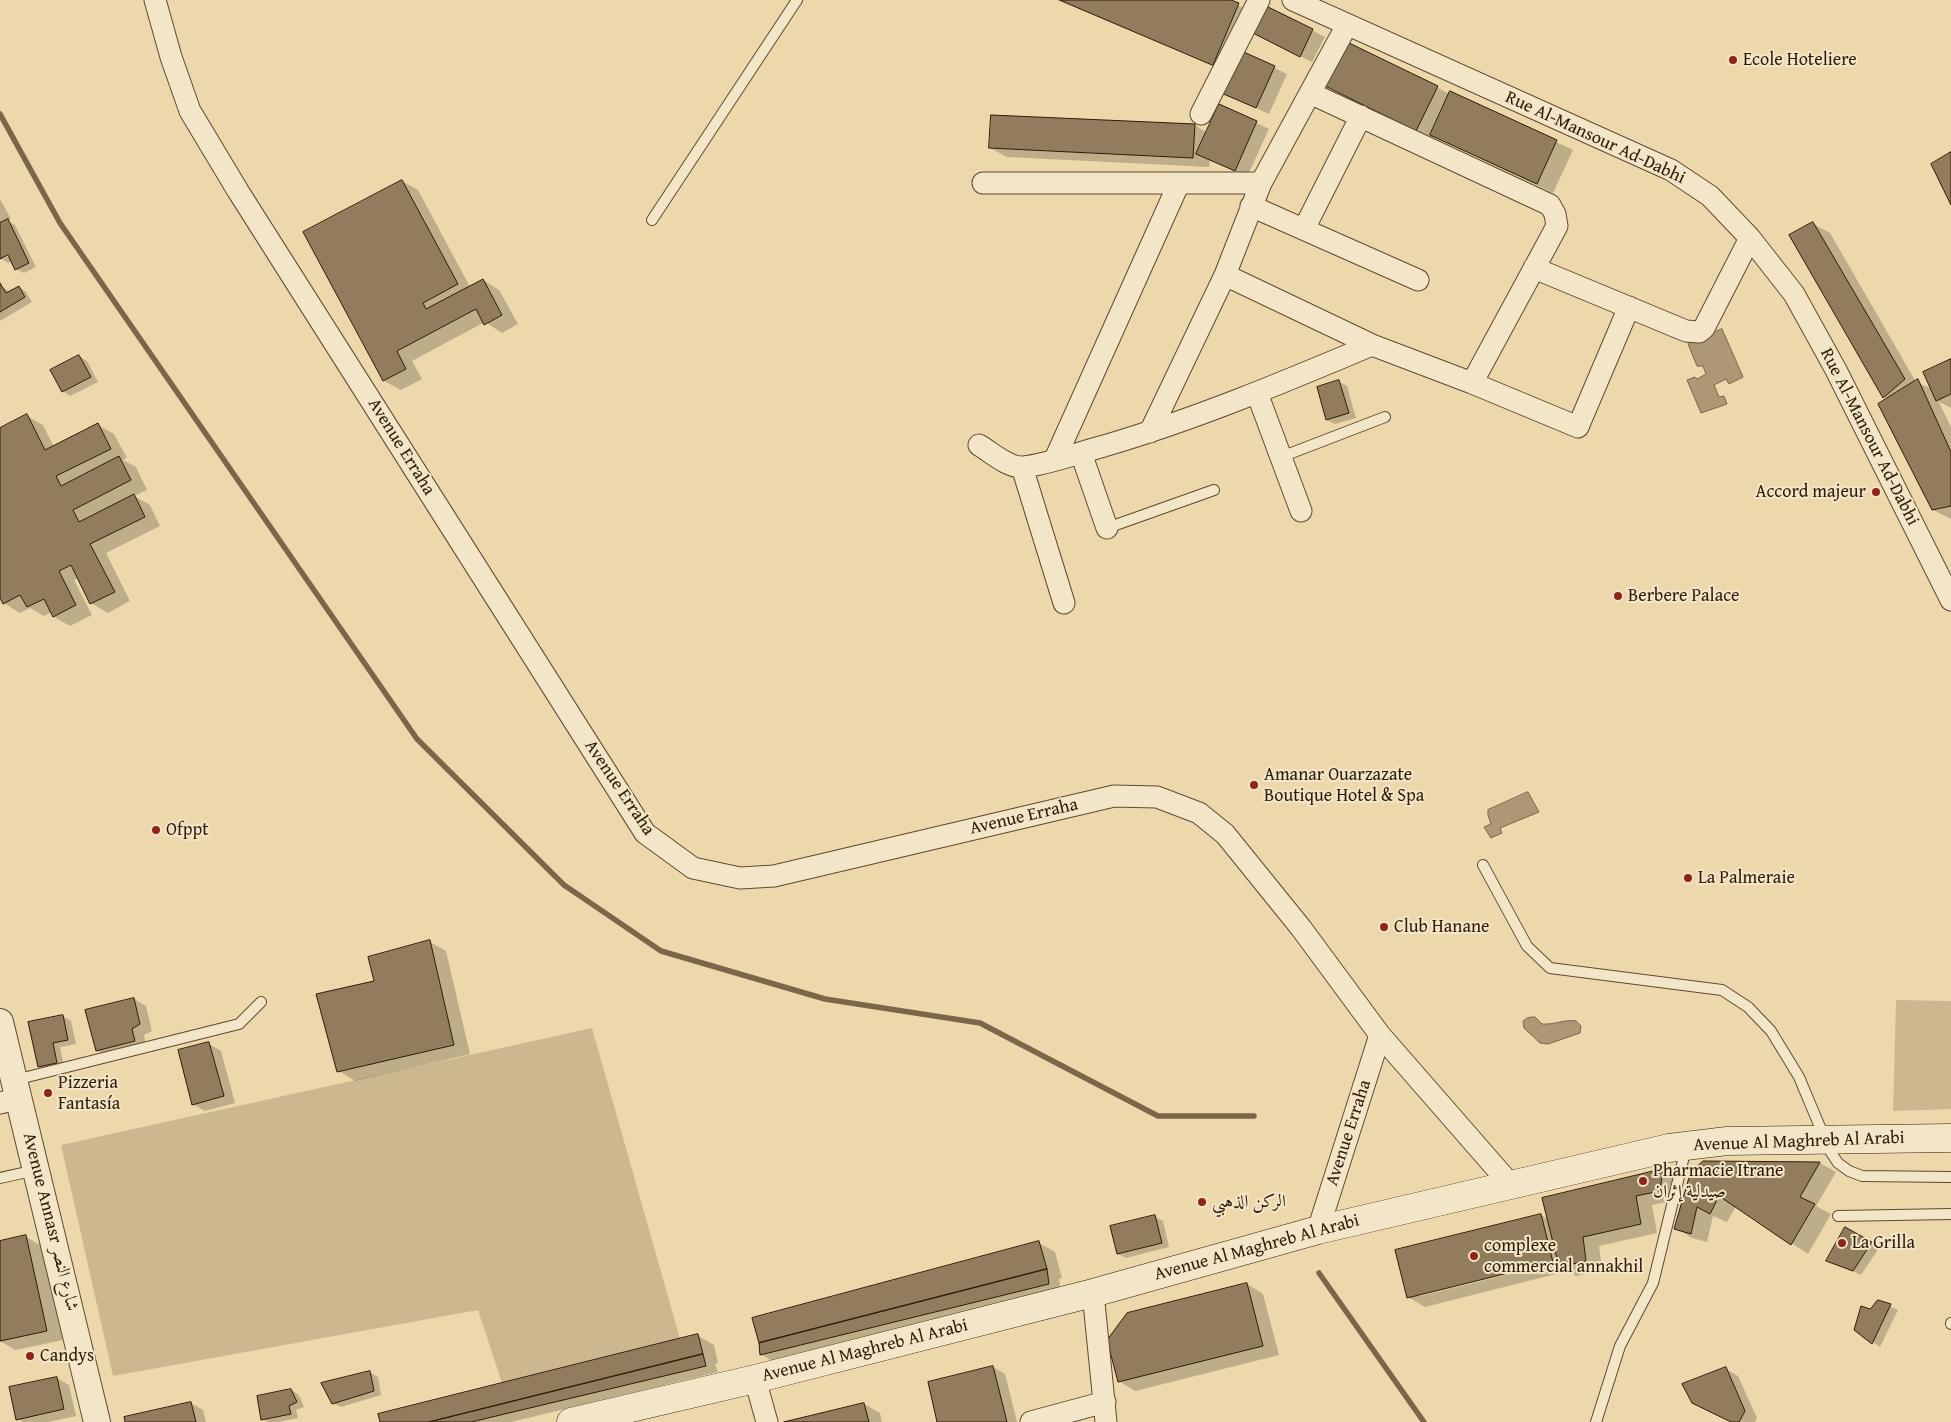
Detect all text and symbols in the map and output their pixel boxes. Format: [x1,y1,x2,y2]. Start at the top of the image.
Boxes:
place label: Ecole Hoteliere [1743,49,1857,71]
marker: Ecole Hoteliere [1727,54,1739,66]
street label: Rue Al-Mansour Ad-Dabhi [1502,87,1688,189]
street label: Rue Al-Mansour Ad-Dabhi [1815,345,1923,529]
street label: Avenue Erraha [363,395,439,499]
place label: Accord majeur [1755,481,1866,503]
marker: Accord majeur [1870,486,1882,498]
place label: Berbere Palace [1628,585,1740,607]
marker: Berbere Palace [1612,590,1624,602]
street label: Avenue Erraha [579,736,659,840]
place label: Amanar Ouarzazate Boutique Hotel & Spa [1264,764,1424,806]
marker: Amanar Ouarzazate Boutique Hotel & Spa [1248,779,1260,791]
street label: Avenue Erraha [968,794,1080,840]
place label: Ofppt [166,819,208,841]
marker: Ofppt [150,824,162,836]
place label: La Palmeraie [1698,867,1795,889]
marker: La Palmeraie [1682,872,1694,884]
place label: Club Hanane [1394,916,1489,938]
marker: Club Hanane [1378,921,1390,933]
place label: Pizzeria Fantasía [58,1072,120,1114]
street label: Avenue Erraha [1322,1077,1376,1189]
marker: Pizzeria Fantasía [42,1087,54,1099]
street label: Avenue Al Maghreb Al Arabi [1693,1128,1905,1156]
street label: Avenue Annasr شارع النصر [17,1130,83,1314]
place label: Pharmacie Itrane صيدلية إثران [1653,1160,1784,1202]
marker: Pharmacie Itrane صيدلية إثران [1637,1175,1649,1187]
place label: الركن الذهبي [1212,1191,1286,1213]
marker: الركن الذهبي [1196,1196,1208,1208]
street label: Avenue Al Maghreb Al Arabi [1152,1210,1362,1286]
place label: La Grilla [1852,1232,1915,1254]
place label: complexe commercial annakhil [1484,1235,1643,1278]
marker: La Grilla [1836,1237,1848,1249]
marker: complexe commercial annakhil [1468,1250,1480,1262]
street label: Avenue Al Maghreb Al Arabi [760,1315,970,1387]
place label: Candys [40,1345,94,1367]
marker: Candys [24,1350,36,1362]

